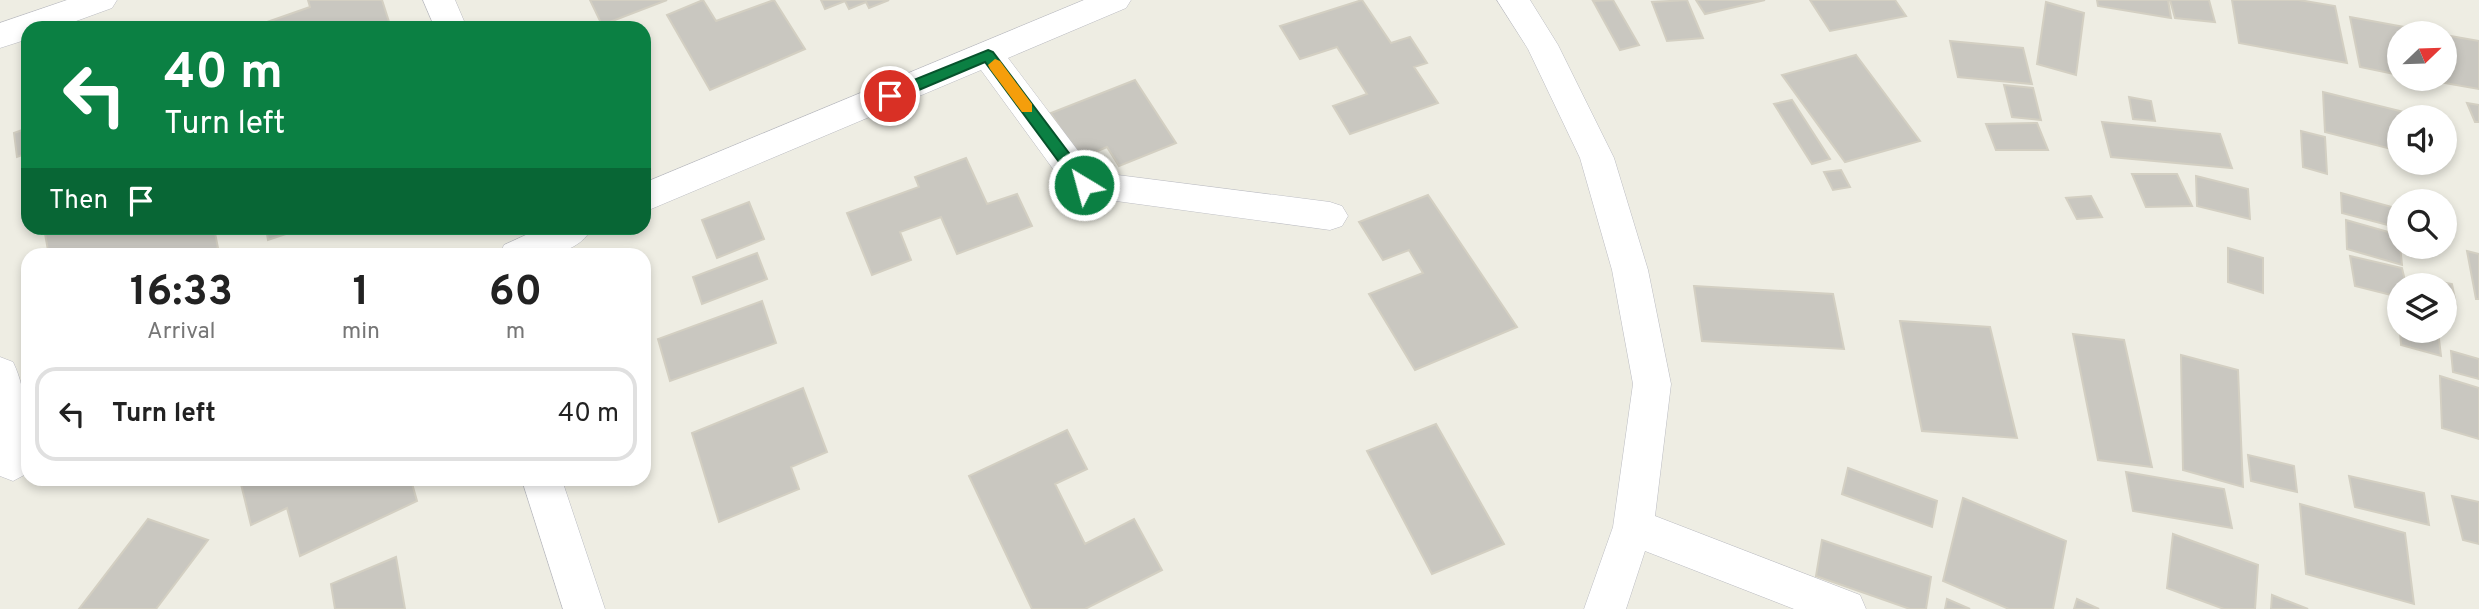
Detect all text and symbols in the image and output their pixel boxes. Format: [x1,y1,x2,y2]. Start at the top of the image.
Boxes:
north arrow [2387,21,2457,91]
map controls [2387,21,2457,343]
text: 40 m [164,44,283,106]
icon: left [49,49,140,140]
pin [860,66,920,126]
icon: arrive [871,77,909,115]
text: Turn left [164,105,285,145]
button: sound [2387,105,2457,175]
position arrow [1047,148,1121,222]
icon: arrive [122,182,160,220]
text: Then [49,185,108,218]
button: search [2387,189,2457,259]
text: 16:33 [130,267,233,320]
text: 1 [352,267,369,320]
text: 60 [489,267,542,320]
button: layers [2387,273,2457,343]
text: Arrival [147,318,216,347]
text: min [342,318,380,347]
text: m [506,318,525,347]
icon: left [53,395,91,433]
text: Turn left [112,398,216,431]
text: 40 m [558,398,619,431]

